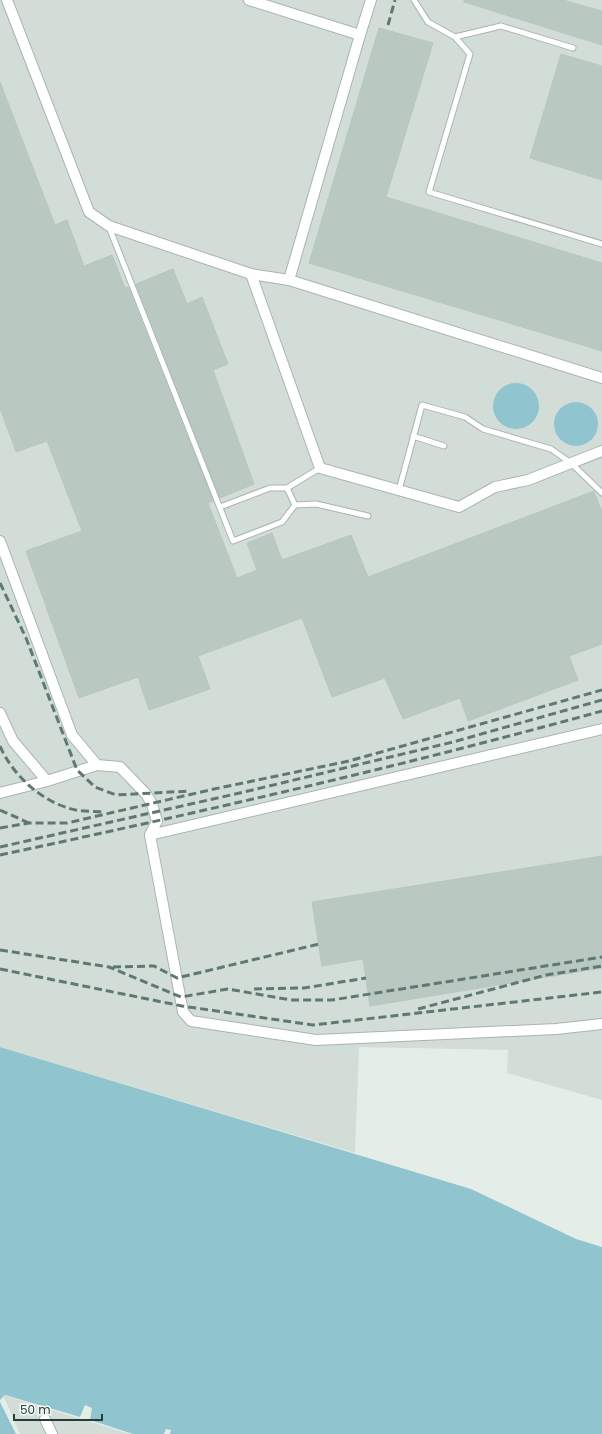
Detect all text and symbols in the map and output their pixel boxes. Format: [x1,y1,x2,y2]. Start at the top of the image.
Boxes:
scale bar [14,1396,102,1422]
text: 50 m [20,1401,51,1418]

